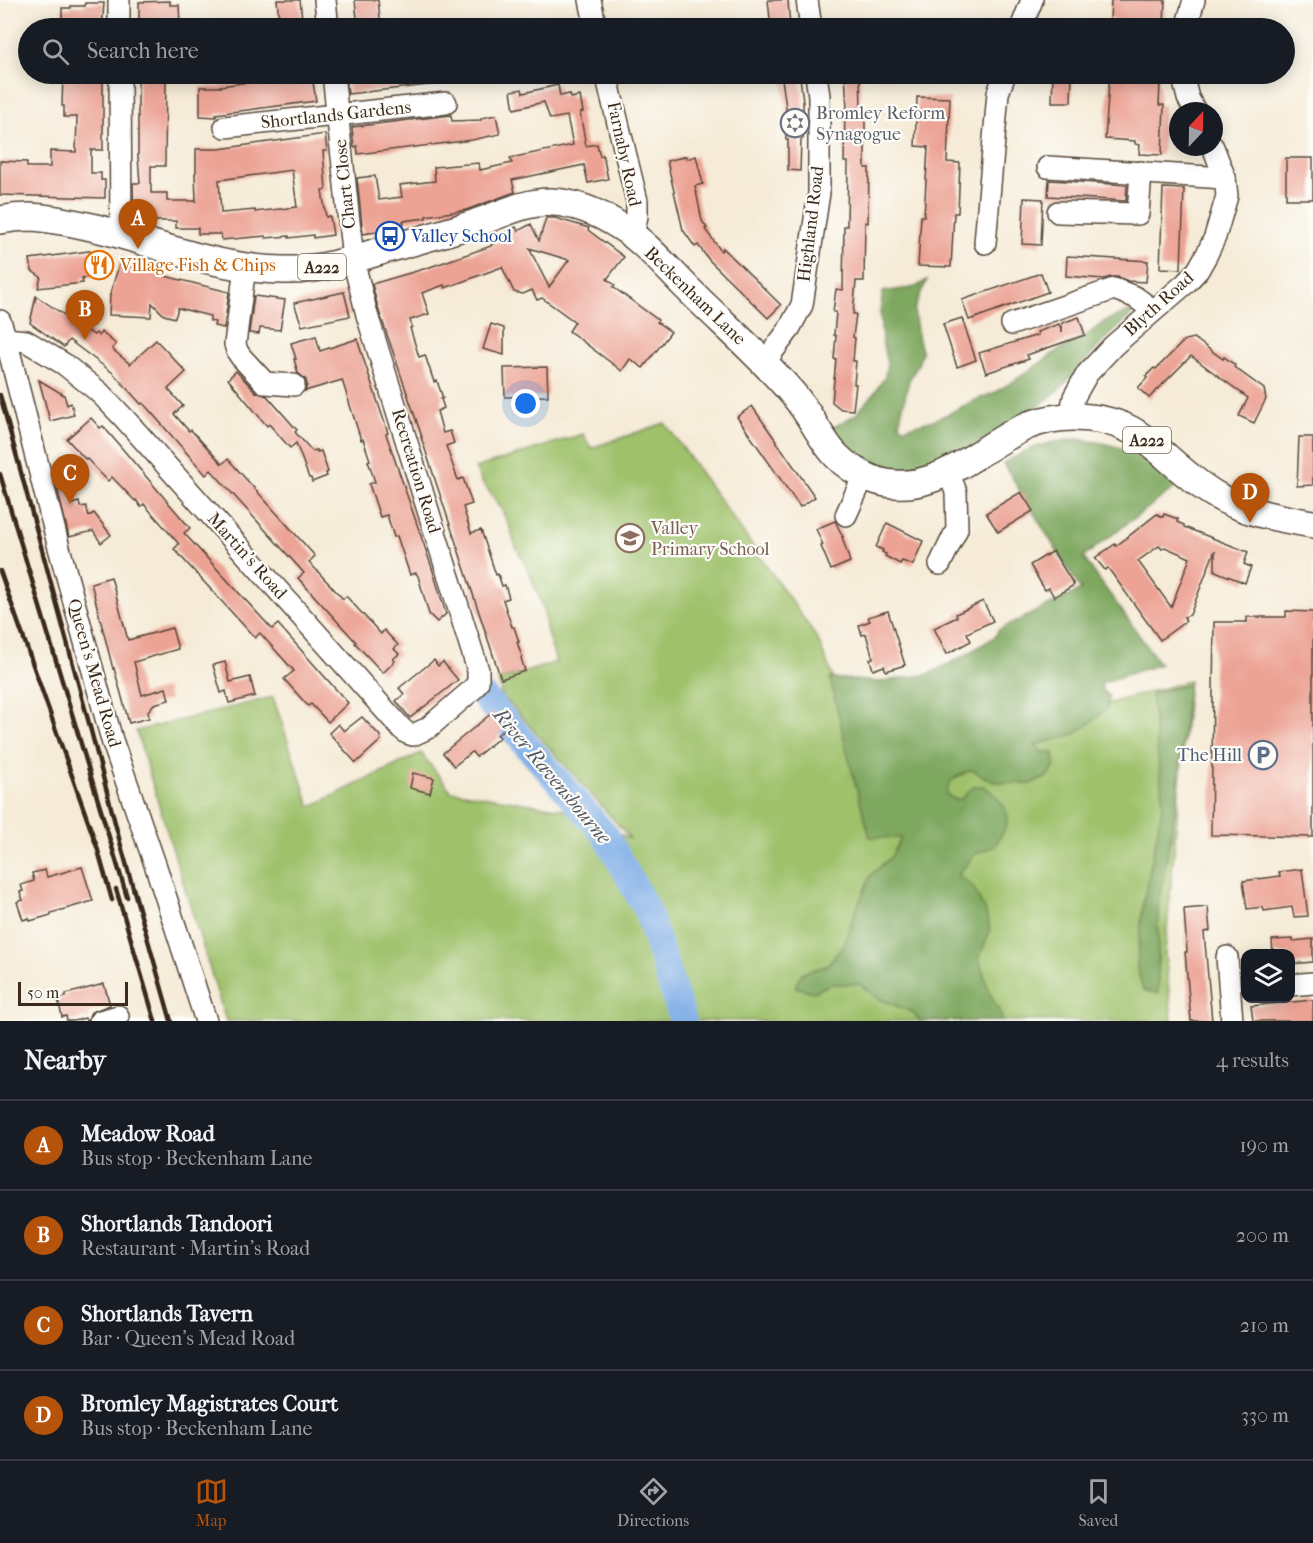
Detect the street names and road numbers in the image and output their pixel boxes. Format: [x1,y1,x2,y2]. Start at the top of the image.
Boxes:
street label: Shortlands Gardens [260,97,412,133]
street label: Farnaby Road [603,100,645,209]
street label: Chart Close [330,138,360,230]
street label: Highland Road [793,165,829,283]
street label: Beckenham Lane [640,242,750,350]
road number: A222 [298,254,346,280]
street label: Blyth Road [1120,267,1198,341]
street label: Recreation Road [387,406,445,536]
road number: A222 [1123,427,1171,453]
street label: Martin's Road [203,508,291,604]
street label: Queen's Mead Road [63,596,125,750]

